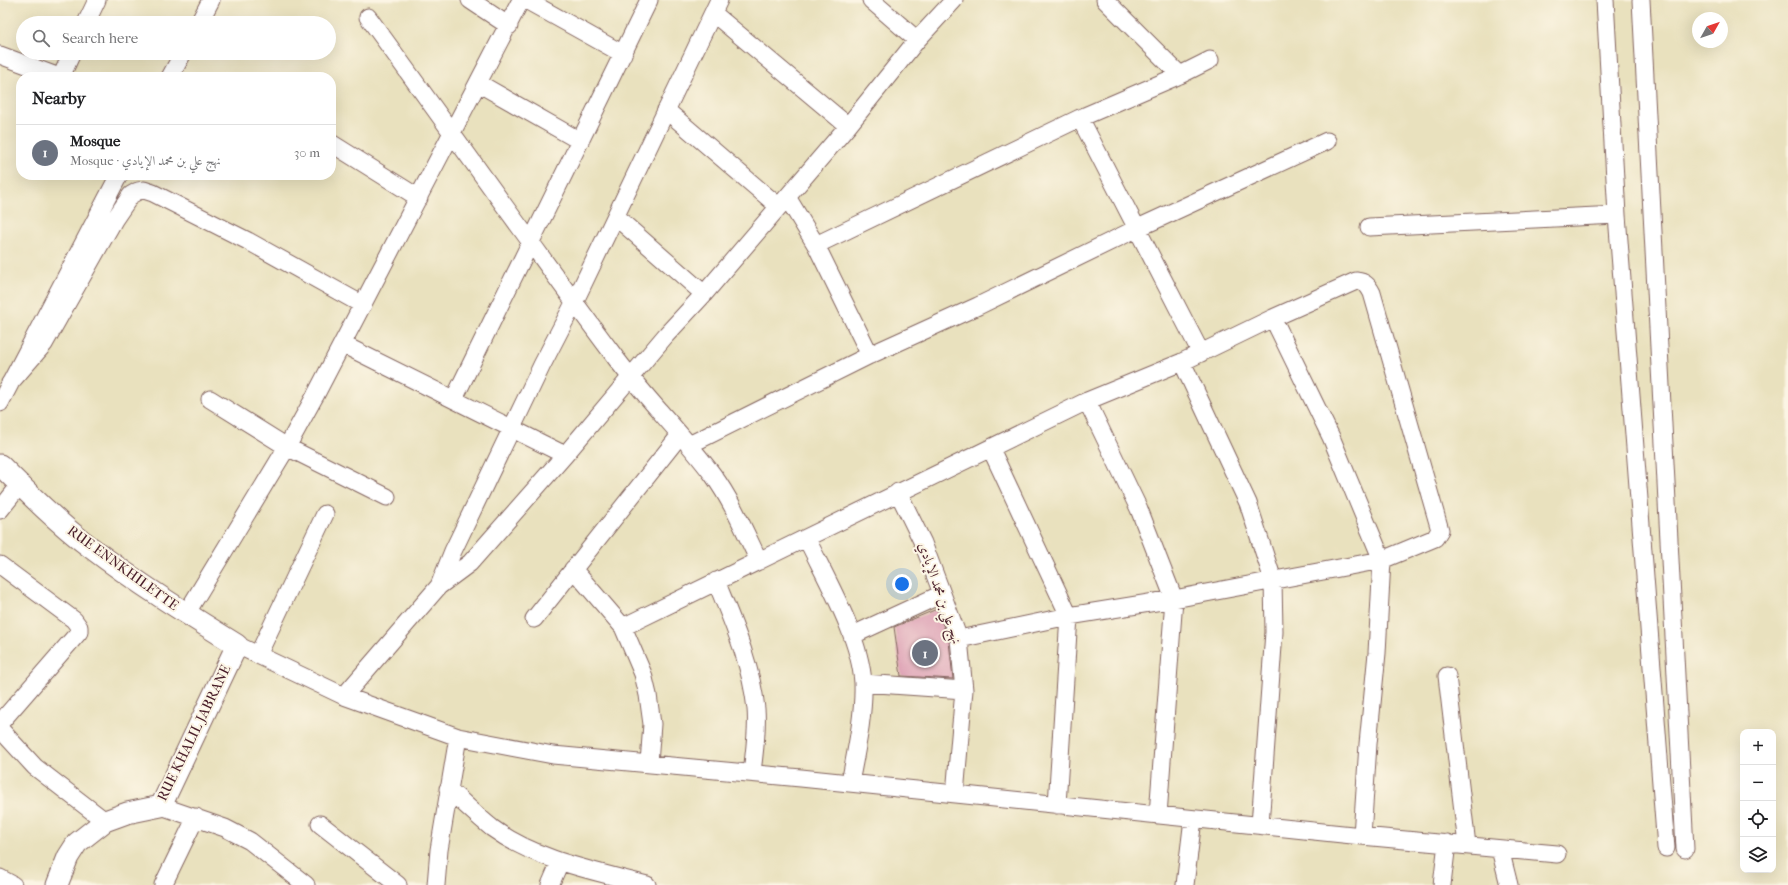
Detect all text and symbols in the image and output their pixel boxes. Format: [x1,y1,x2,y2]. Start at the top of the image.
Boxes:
north arrow [1692,12,1728,48]
search box [16,16,336,60]
icon: search [30,27,52,49]
text: Search here [62,29,138,47]
text: Nearby [32,88,86,108]
text: Mosque [70,132,120,150]
text: 1 [43,145,47,160]
text: 30 m [294,145,320,160]
text: Mosque · نهج علي بن محمد الإيادي [70,153,221,168]
street label: RUE ENNKHILETTE [64,522,182,614]
street label: نهج علي بن محمد الإيادي [911,540,965,647]
your location [892,574,912,594]
pin: 1 [912,638,938,668]
street label: RUE KHALIL JABRANE [154,662,235,804]
map controls [1740,729,1776,873]
button: + [1740,729,1776,765]
button: − [1740,765,1776,801]
button: locate [1740,801,1776,837]
button: layers [1740,837,1776,873]

